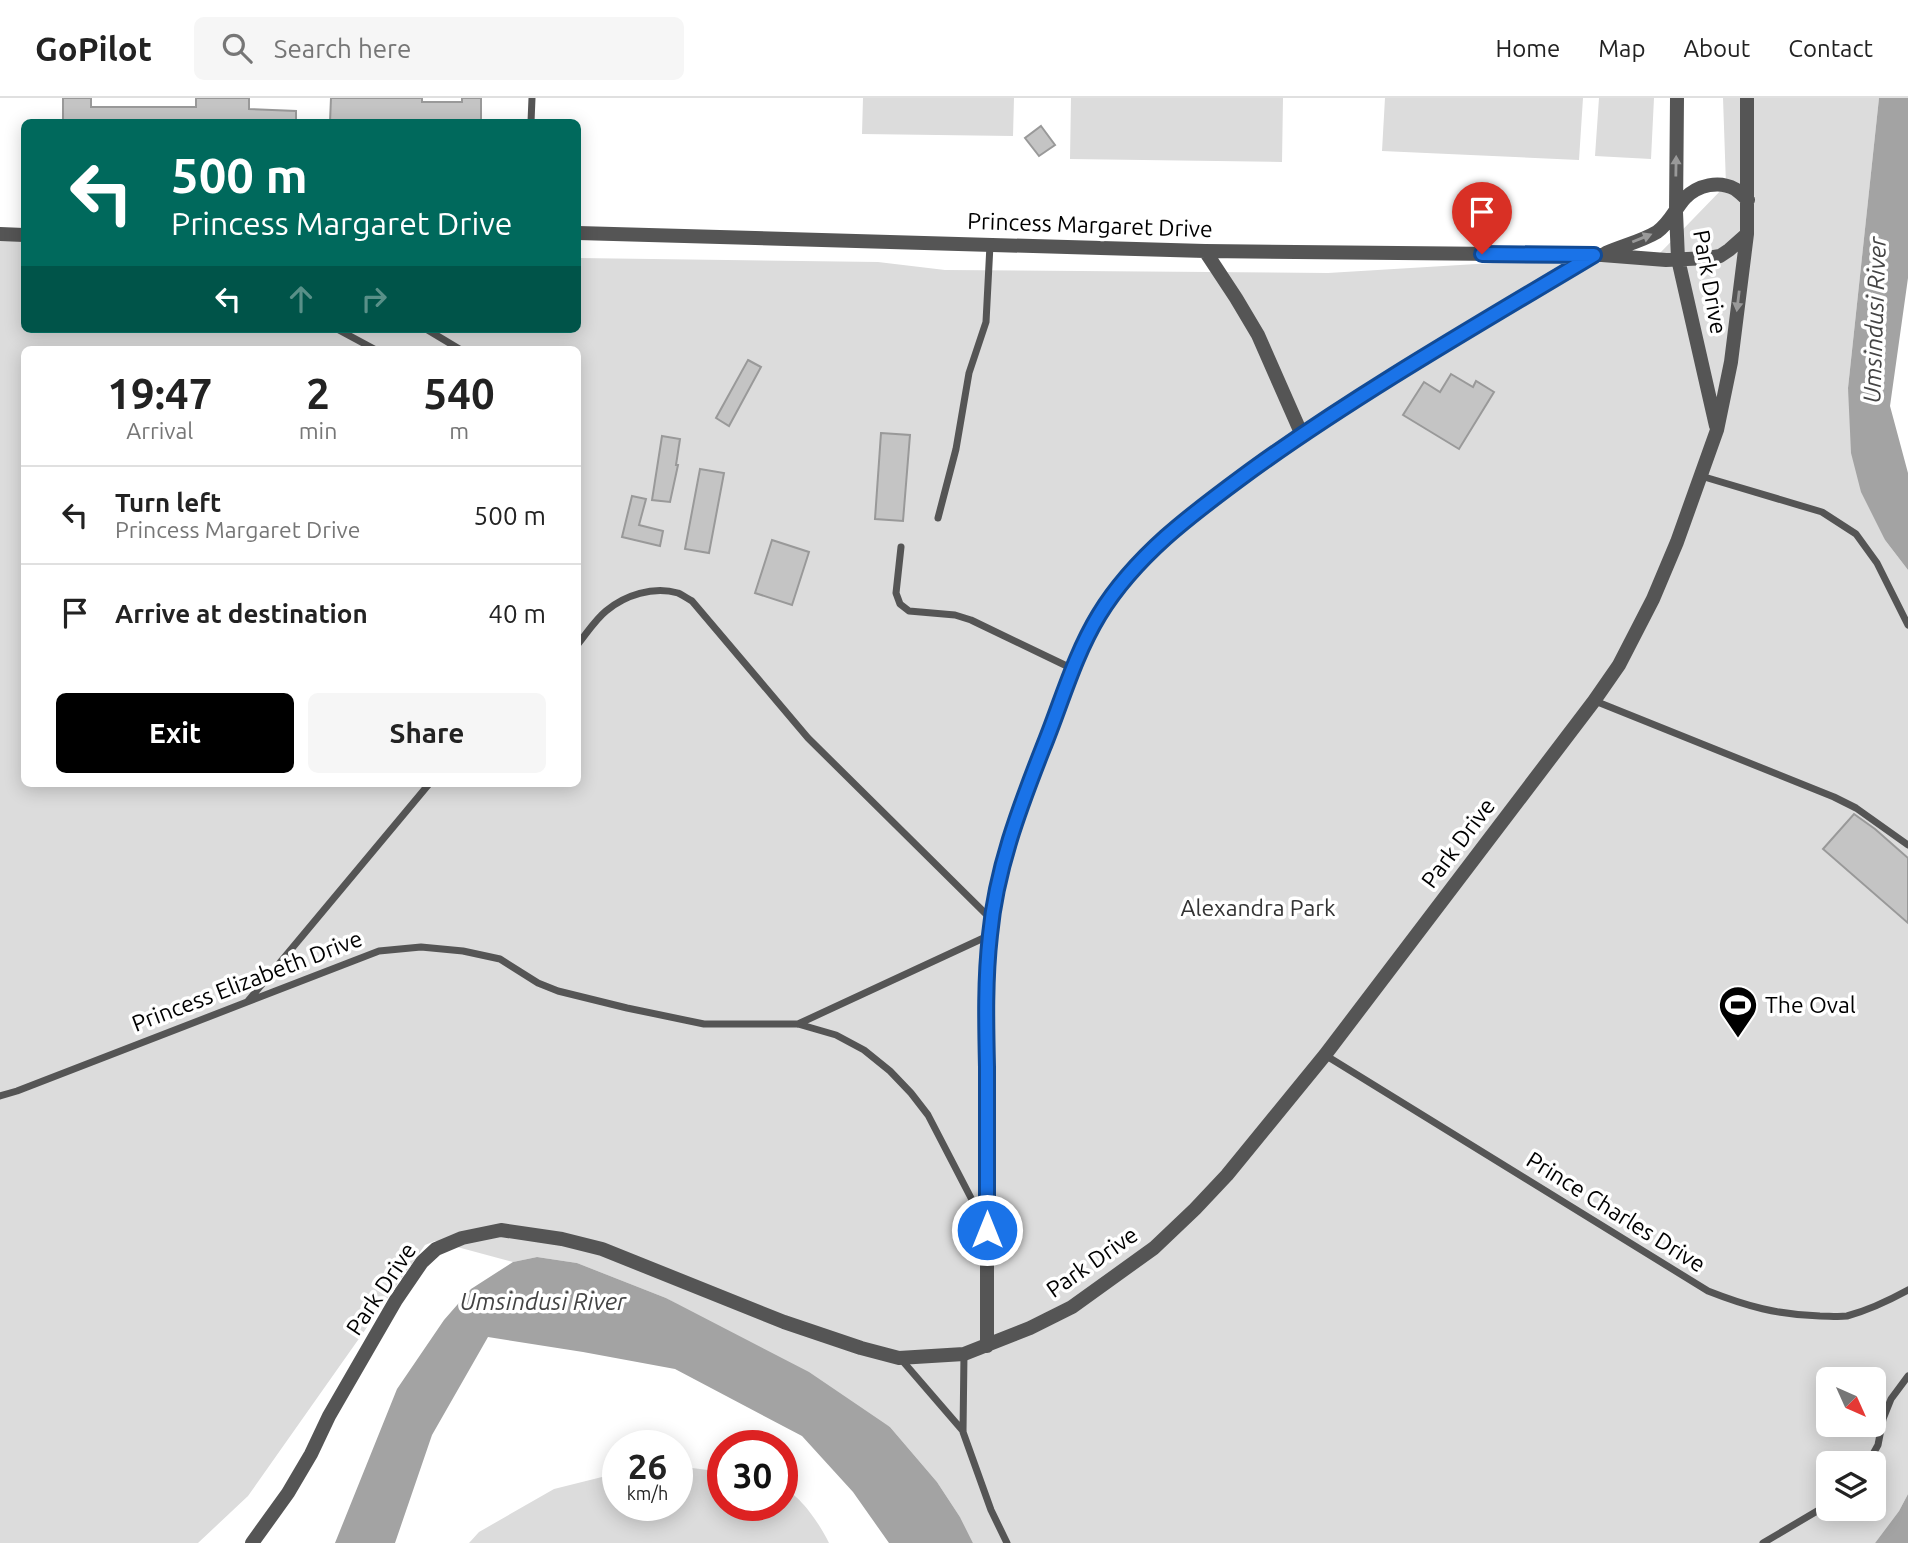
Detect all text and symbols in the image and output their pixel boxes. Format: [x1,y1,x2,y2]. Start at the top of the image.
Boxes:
search box [194,17,684,80]
icon: search [218,29,256,67]
text: GoPilot [35,30,152,67]
text: Search here [274,34,411,63]
text: Home [1495,35,1560,62]
text: Map [1598,35,1645,62]
text: About [1683,35,1750,62]
text: Contact [1788,35,1873,62]
icon: left [56,147,147,238]
text: 500 m [171,147,308,202]
one-way arrow [1670,155,1682,177]
pin [1452,182,1512,254]
icon: arrive [1463,193,1501,231]
text: Princess Margaret Drive [171,205,512,241]
street label: Princess Margaret Drive [967,208,1213,241]
street label: Park Drive [1689,228,1732,336]
one-way arrow [1632,232,1652,244]
water label: Umsindusi River [1858,235,1891,404]
icon: left [209,280,247,318]
icon: ahead [282,280,320,318]
icon: right [355,280,393,318]
one-way arrow [1733,290,1744,312]
text: 19:47 [107,370,212,417]
text: 2 [306,370,330,417]
text: 540 [424,370,495,417]
text: Arrival [126,418,193,443]
text: min [299,418,337,443]
text: m [449,418,469,443]
text: Turn left [115,488,221,517]
icon: left [56,496,94,534]
text: 500 m [474,501,546,530]
text: Princess Margaret Drive [115,517,360,542]
icon: arrive [56,594,94,632]
text: Arrive at destination [115,599,368,628]
text: 40 m [488,599,546,628]
button: Exit [56,693,294,773]
button: Share [308,693,546,773]
street label: Park Drive [1416,793,1499,892]
park label: Alexandra Park [1180,895,1336,920]
street label: Princess Elizabeth Drive [128,925,365,1036]
sports icon: The Oval [1717,984,1759,1039]
place label: The Oval [1765,992,1856,1017]
street label: Prince Charles Drive [1522,1146,1710,1277]
position arrow [950,1193,1024,1267]
street label: Park Drive [1041,1221,1142,1302]
street label: Park Drive [341,1238,420,1339]
water label: Umsindusi River [460,1288,627,1315]
north arrow [1816,1367,1886,1437]
map controls [1816,1367,1886,1521]
speed limit sign: 30 [707,1430,798,1521]
text: 26 [628,1446,667,1486]
button: layers [1816,1451,1886,1521]
text: km/h [627,1483,668,1503]

